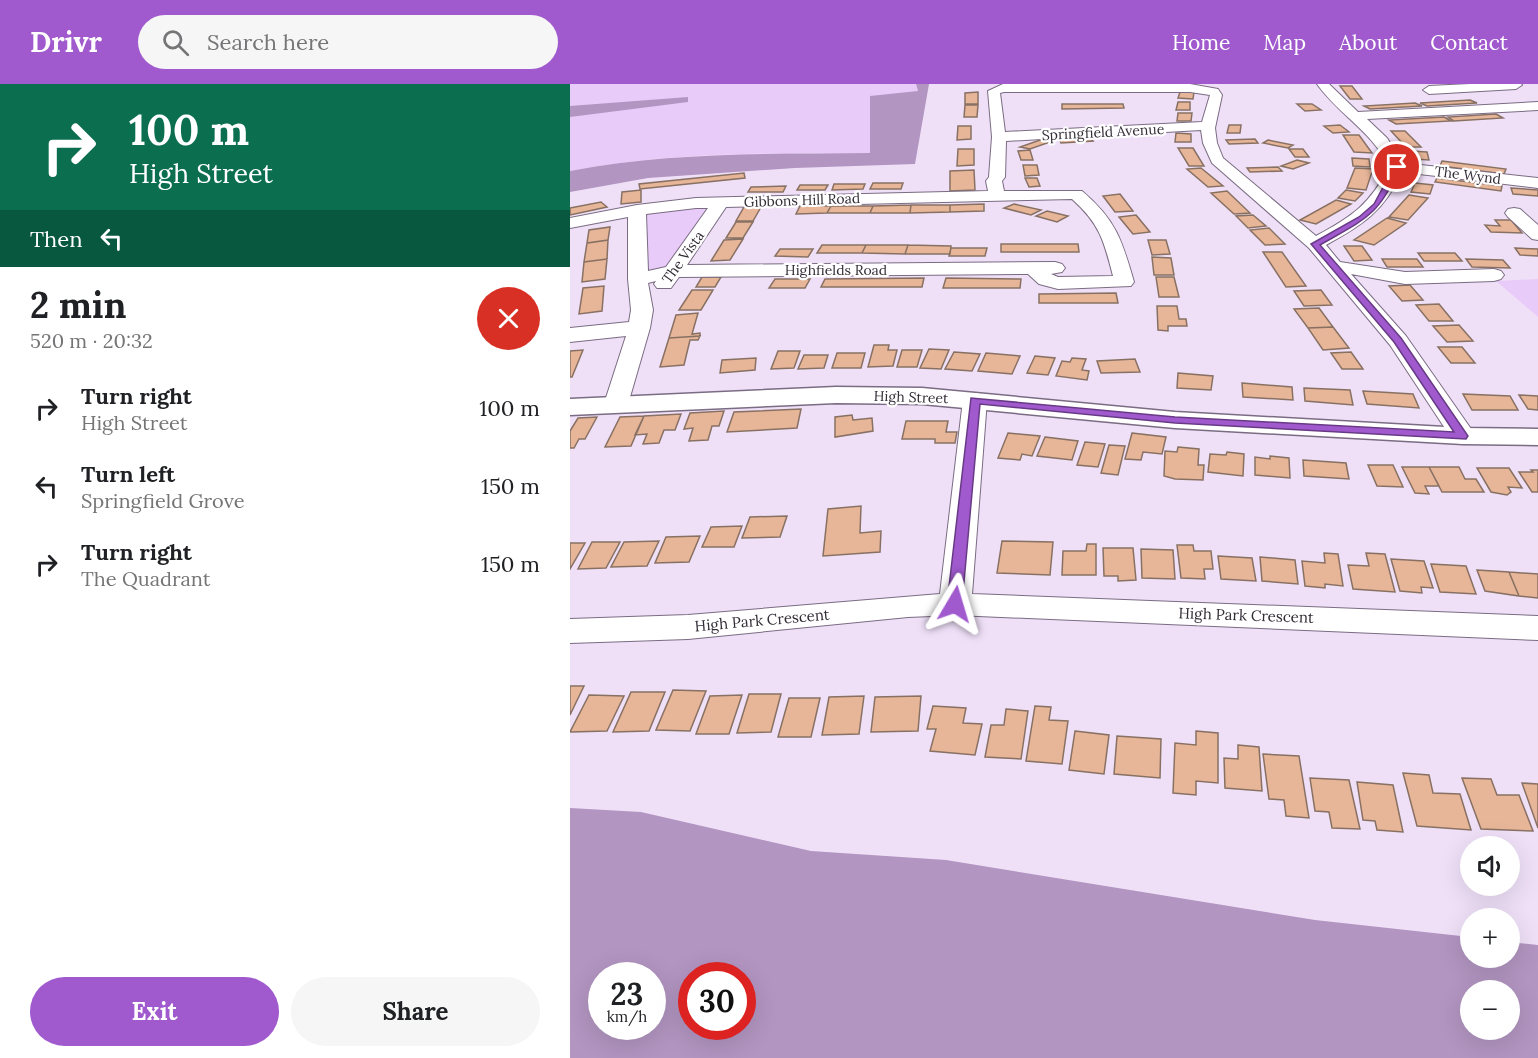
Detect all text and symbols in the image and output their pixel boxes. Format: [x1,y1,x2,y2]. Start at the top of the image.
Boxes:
search box [138,15,558,69]
text: Drivr [30,24,102,60]
icon: search [159,26,192,59]
text: Search here [207,28,329,56]
text: Home [1172,29,1230,56]
text: Map [1263,29,1306,56]
text: About [1339,29,1397,56]
text: Contact [1430,29,1508,56]
text: 100 m [129,103,249,157]
icon: right [30,108,108,186]
street label: Springfield Avenue [1041,120,1165,144]
pin [1371,141,1422,192]
icon: arrive [1380,150,1413,183]
text: High Street [129,156,273,190]
street label: The Wynd [1434,162,1502,188]
street label: Gibbons Hill Road [744,189,860,211]
icon: left [95,222,128,255]
text: Then [30,225,83,253]
street label: The Vista [658,227,708,287]
street label: Highfields Road [785,261,887,279]
text: 2 min [30,282,127,328]
button: close [477,287,540,350]
text: 520 m · 20:32 [30,328,153,353]
text: Turn right [81,382,192,410]
street label: High Street [873,387,949,407]
icon: right [30,392,63,425]
text: 100 m [479,394,540,422]
text: High Street [81,410,188,435]
text: Turn left [81,460,175,488]
icon: left [30,470,63,503]
text: 150 m [481,472,540,500]
text: Springfield Grove [81,488,245,513]
text: Turn right [81,538,192,566]
icon: right [30,548,63,581]
text: 150 m [481,550,540,578]
text: The Quadrant [81,566,211,591]
position arrow [923,572,987,636]
street label: High Park Crescent [1178,603,1314,627]
street label: High Park Crescent [694,605,830,635]
map controls [1460,836,1520,1040]
button: sound [1460,836,1520,896]
button: + [1460,908,1520,968]
speed limit sign: 30 [678,962,756,1040]
text: 23 [611,975,643,1013]
button: Exit [30,977,279,1046]
button: Share [291,977,540,1046]
button: − [1460,980,1520,1040]
text: km/h [607,1007,647,1026]

